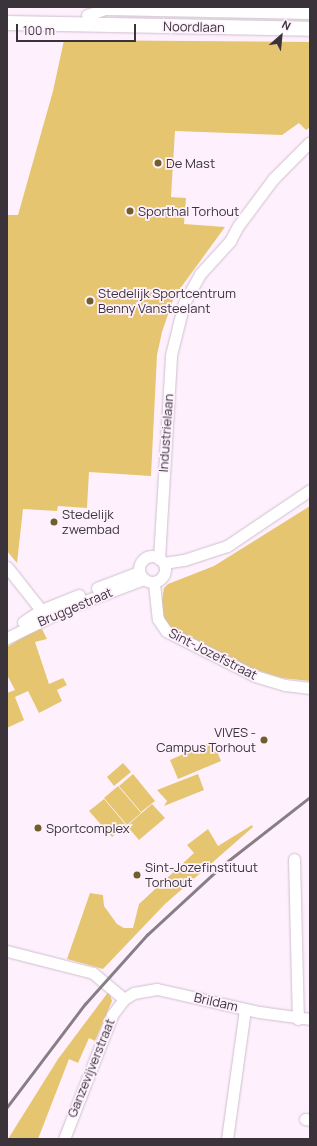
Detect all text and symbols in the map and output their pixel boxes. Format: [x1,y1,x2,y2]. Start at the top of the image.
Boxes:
scale bar [18,16,138,42]
north arrow [261,16,301,56]
text: N [280,16,294,33]
street label: Noordlaan [163,19,225,35]
text: 100 m [23,22,55,39]
place label: De Mast [166,155,215,171]
marker: De Mast [153,158,163,168]
place label: Sporthal Torhout [138,203,239,219]
marker: Sporthal Torhout [125,206,135,216]
place label: Stedelijk Sportcentrum Benny Vansteelant [98,286,236,317]
marker: Stedelijk Sportcentrum Benny Vansteelant [85,296,95,306]
street label: Industrielaan [155,393,177,473]
place label: Stedelijk zwembad [62,507,120,538]
marker: Stedelijk zwembad [49,517,59,527]
street label: Bruggestraat [35,584,115,630]
street label: Sint-Jozefstraat [166,625,260,683]
place label: VIVES - Campus Torhout [156,725,256,756]
marker: VIVES - Campus Torhout [259,735,269,745]
place label: Sportcomplex [46,820,130,836]
marker: Sportcomplex [33,823,43,833]
place label: Sint-Jozefinstituut Torhout [145,860,258,891]
marker: Sint-Jozefinstituut Torhout [132,870,142,880]
street label: Brildam [192,989,240,1015]
street label: Ganzevijverstraat [64,1016,118,1120]

